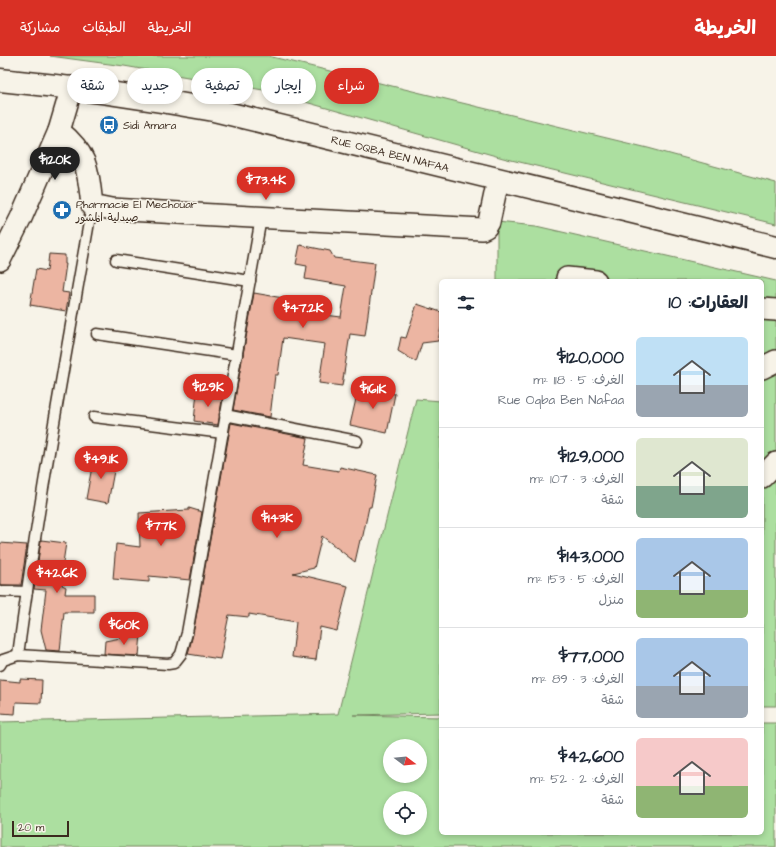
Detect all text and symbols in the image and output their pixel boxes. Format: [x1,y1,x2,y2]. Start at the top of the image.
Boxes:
text: الخريطة [694,15,756,42]
text: مشاركة [20,18,60,38]
text: الطبقات [82,18,126,38]
text: الخريطة [148,18,191,38]
chip: شقة [67,68,119,104]
chip: جديد [127,68,183,104]
chip: تصفية [191,68,253,104]
chip: إيجار [261,68,316,104]
chip: شراء [324,68,379,104]
bus stop icon: Sidi Amara [98,114,120,136]
place label: Sidi Amara [123,118,177,133]
street label: RUE OQBA BEN NAFAA [330,132,450,176]
pin: $120K [27,147,83,181]
text: $120K [39,151,71,169]
pin: $73.4K [233,167,299,201]
text: $73.4K [246,171,286,189]
place label: Pharmacie El Mechouar صيدلية المشور [75,197,197,225]
pharmacy icon: Pharmacie El Mechouar صيدلية المشور [51,199,73,221]
text: العقارات: 10 [668,291,748,315]
icon: filters [455,292,477,314]
pin: $47.2K [270,295,336,329]
text: $47.2K [282,299,324,317]
text: $120,000 [557,346,624,370]
icon: home [668,353,716,401]
text: الغرف: 5 · 118 m² [533,371,624,389]
pin: $129K [180,374,236,408]
pin: $161K [345,376,401,410]
text: $129K [192,378,224,396]
text: $161K [360,380,386,398]
text: Rue Oqba Ben Nafaa [498,391,624,409]
text: $129,000 [558,445,624,469]
pin: $49.1K [68,446,134,480]
text: $49.1K [84,450,118,468]
icon: home [668,454,716,502]
text: الغرف: 3 · 107 m² [530,470,624,488]
text: شقة [601,491,624,509]
pin: $143K [249,505,305,539]
text: $143K [261,509,293,527]
pin: $77K [137,513,185,547]
text: $77K [145,517,177,535]
text: $143,000 [557,545,624,569]
icon: home [668,554,716,602]
pin: $42.6K [24,560,90,594]
text: $42.6K [36,564,78,582]
text: الغرف: 5 · 153 m² [527,570,624,588]
text: منزل [598,591,624,609]
pin: $60K [100,612,148,646]
text: $60K [108,616,140,634]
text: $77,000 [558,645,624,669]
icon: home [668,654,716,702]
text: الغرف: 3 · 89 m² [532,670,624,688]
text: شقة [601,691,624,709]
north arrow [383,739,427,783]
map controls [383,739,427,835]
text: $42,600 [558,745,624,769]
icon: home [668,754,716,802]
text: الغرف: 2 · 52 m² [530,770,624,788]
button: locate [383,791,427,835]
text: شقة [601,791,624,809]
scale bar [12,819,69,838]
text: 20 m [18,820,44,835]

